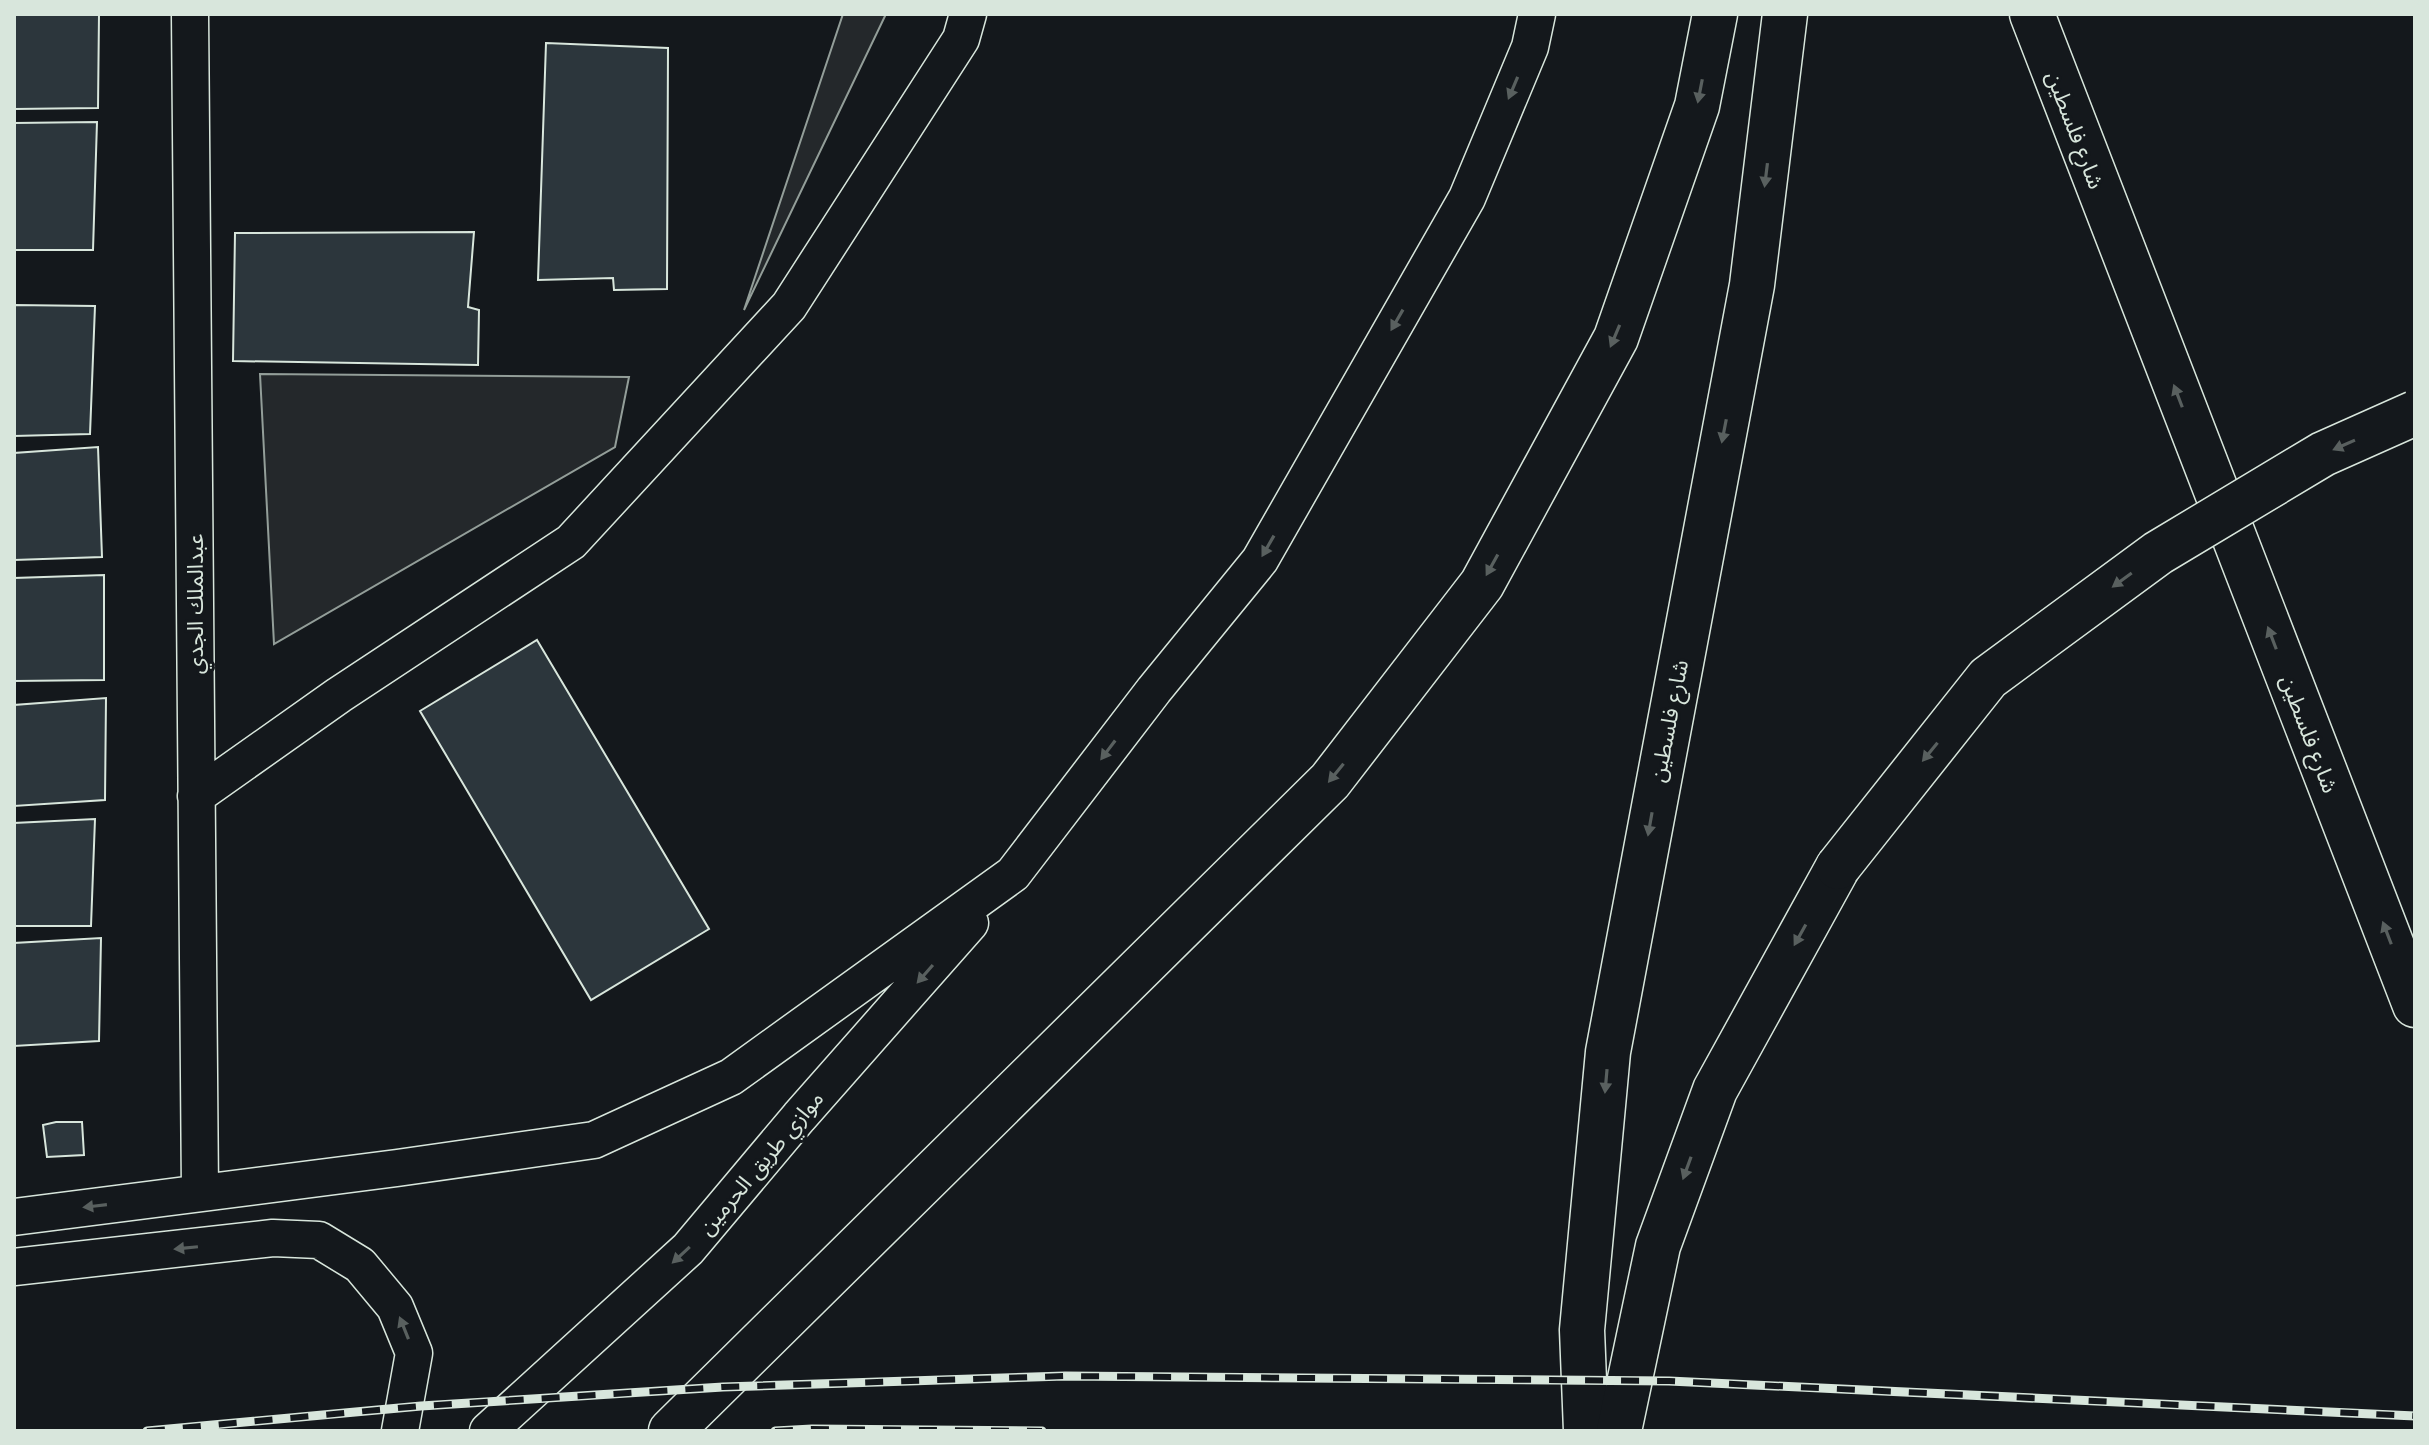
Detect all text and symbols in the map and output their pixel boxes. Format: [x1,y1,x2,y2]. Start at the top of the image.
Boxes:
street label: شارع فلسطين [2037,68,2109,194]
one-way arrow [1506,76,1519,100]
one-way arrow [1693,78,1705,103]
one-way arrow [1759,163,1772,188]
one-way arrow [1390,309,1404,331]
one-way arrow [1609,324,1622,348]
one-way arrow [2171,384,2184,408]
one-way arrow [1717,419,1730,444]
one-way arrow [2332,438,2356,452]
street label: عبدالملك الجدي [183,534,212,674]
one-way arrow [1261,535,1275,557]
one-way arrow [1485,554,1499,576]
one-way arrow [2112,571,2132,587]
one-way arrow [2265,626,2278,650]
street label: شارع فلسطين [1645,658,1697,785]
street label: شارع فلسطين [2271,672,2343,798]
one-way arrow [1100,740,1116,760]
one-way arrow [1922,742,1939,762]
one-way arrow [1328,763,1345,783]
one-way arrow [1644,812,1656,837]
one-way arrow [2380,921,2393,945]
one-way arrow [1794,924,1808,946]
one-way arrow [916,965,934,984]
one-way arrow [1599,1068,1612,1093]
street label: موازي طريق الحرمين [694,1086,832,1243]
one-way arrow [1680,1156,1692,1180]
one-way arrow [82,1200,107,1213]
one-way arrow [173,1241,198,1254]
one-way arrow [672,1245,691,1264]
one-way arrow [397,1316,410,1340]

